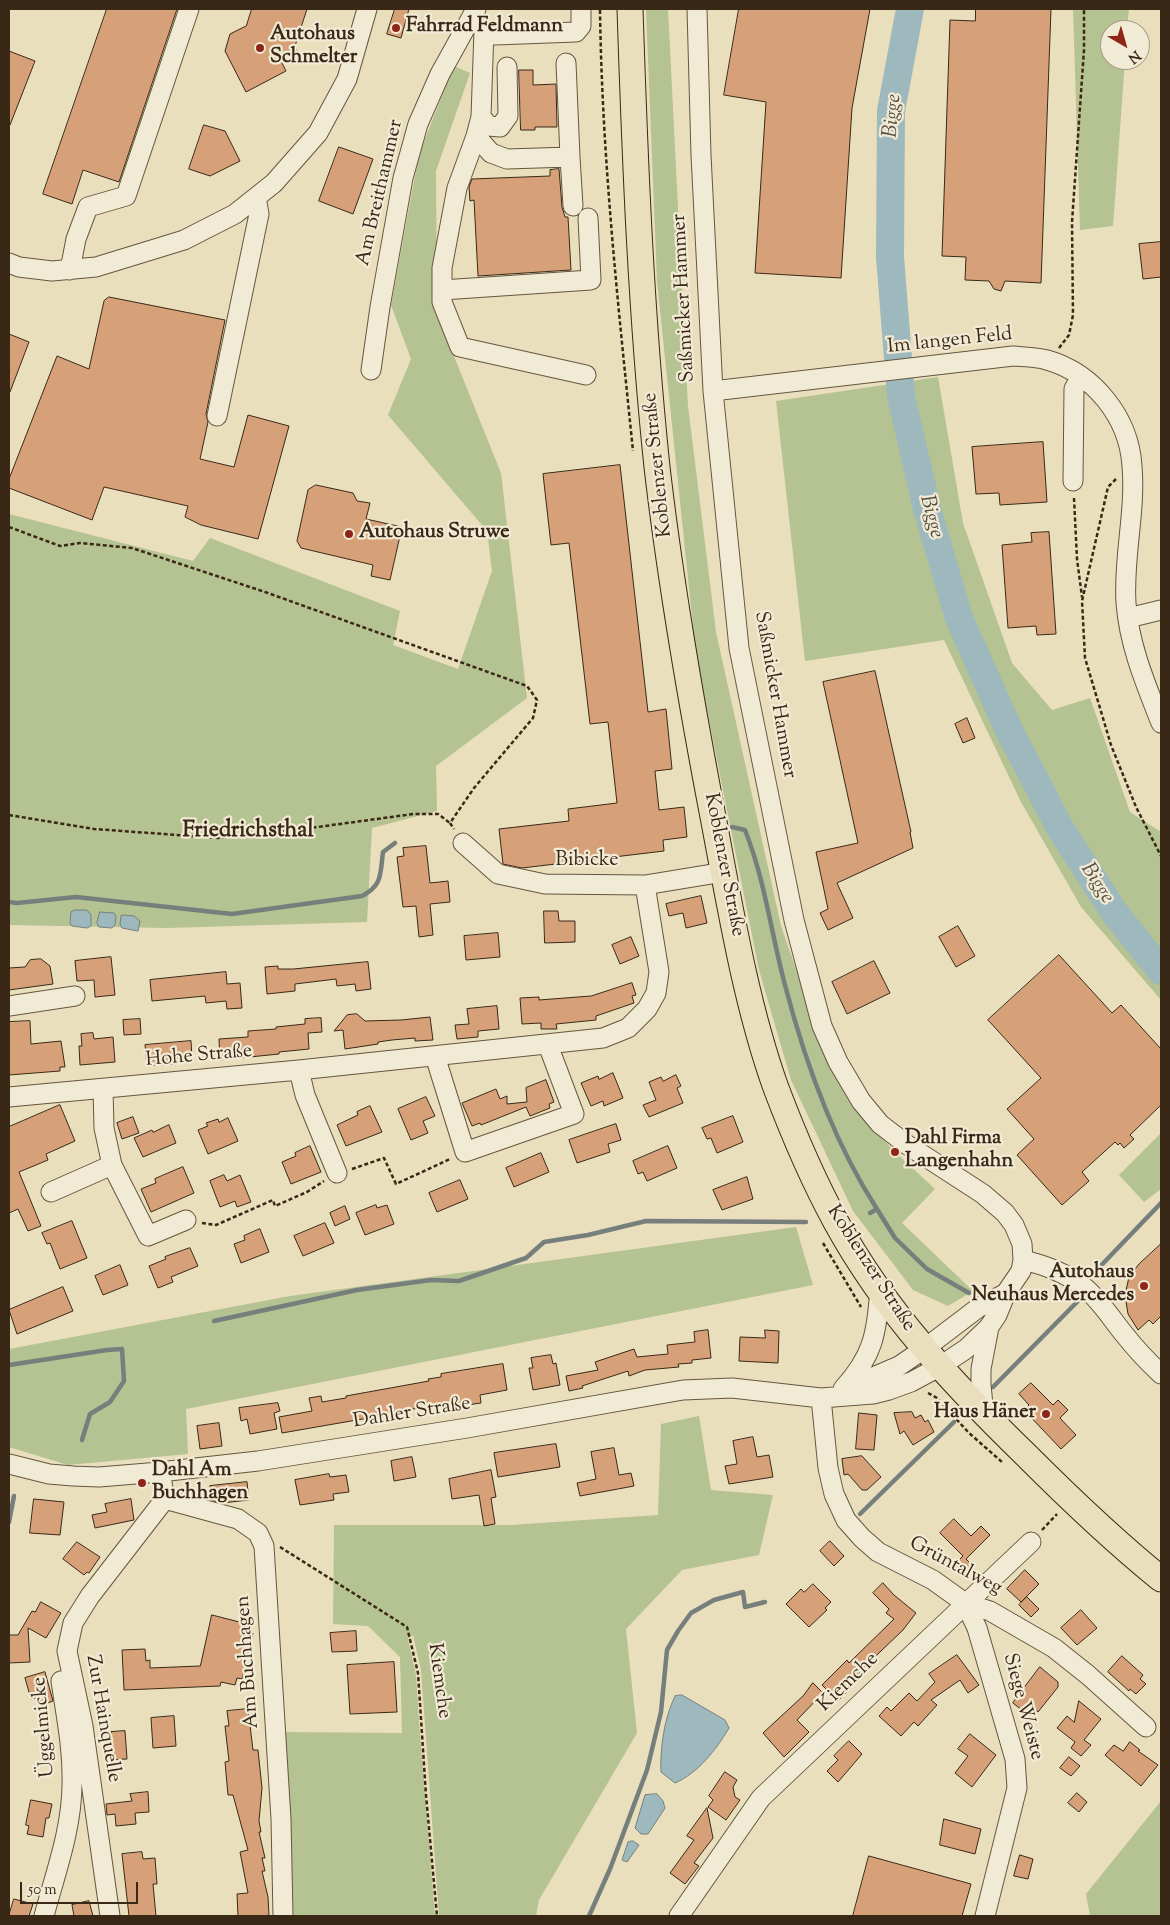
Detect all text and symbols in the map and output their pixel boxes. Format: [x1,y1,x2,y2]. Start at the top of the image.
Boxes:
place label: Fahrrad Feldmann [406,16,563,40]
north arrow [1100,20,1150,70]
marker: Fahrrad Feldmann [390,22,402,34]
place label: Autohaus Schmelter [270,24,357,71]
marker: Autohaus Schmelter [254,42,266,54]
text: N [1123,45,1144,67]
water label: Bigge [880,93,908,139]
street label: Am Breithammer [352,117,410,269]
street label: Saßmicker Hammer [669,213,701,383]
street label: Im langen Feld [886,324,1014,360]
street label: Koblenzer Straße [639,391,679,539]
water label: Bigge [912,493,948,541]
place label: Autohaus Struwe [359,522,510,546]
marker: Autohaus Struwe [343,528,355,540]
street label: Saßmicker Hammer [748,610,800,780]
street label: Koblenzer Straße [697,791,749,939]
district label: Friedrichsthal [182,819,314,845]
street label: Bibicke [555,850,619,874]
water label: Bigge [1074,859,1118,909]
street label: Hohe Straße [145,1040,253,1074]
place label: Dahl Firma Langenhahn [905,1128,1013,1175]
marker: Dahl Firma Langenhahn [889,1146,901,1158]
street label: Koblenzer Straße [820,1201,920,1337]
place label: Autohaus Neuhaus Mercedes [972,1262,1134,1309]
marker: Autohaus Neuhaus Mercedes [1138,1280,1150,1292]
street label: Dahler Straße [352,1393,472,1435]
place label: Haus Häner [934,1402,1036,1426]
marker: Haus Häner [1040,1408,1052,1420]
place label: Dahl Am Buchhagen [152,1460,248,1507]
marker: Dahl Am Buchhagen [136,1477,148,1489]
street label: Grüntalweg [904,1532,1006,1602]
street label: Am Buchhagen [232,1595,266,1729]
street label: Kiemche [421,1642,455,1720]
street label: Kiemche [814,1648,884,1718]
street label: Siege Weiste [996,1651,1048,1763]
street label: Zur Hainquelle [79,1653,125,1785]
street label: Üggelmicke [29,1676,61,1778]
scale bar [22,1872,140,1904]
text: 50 m [28,1880,57,1901]

